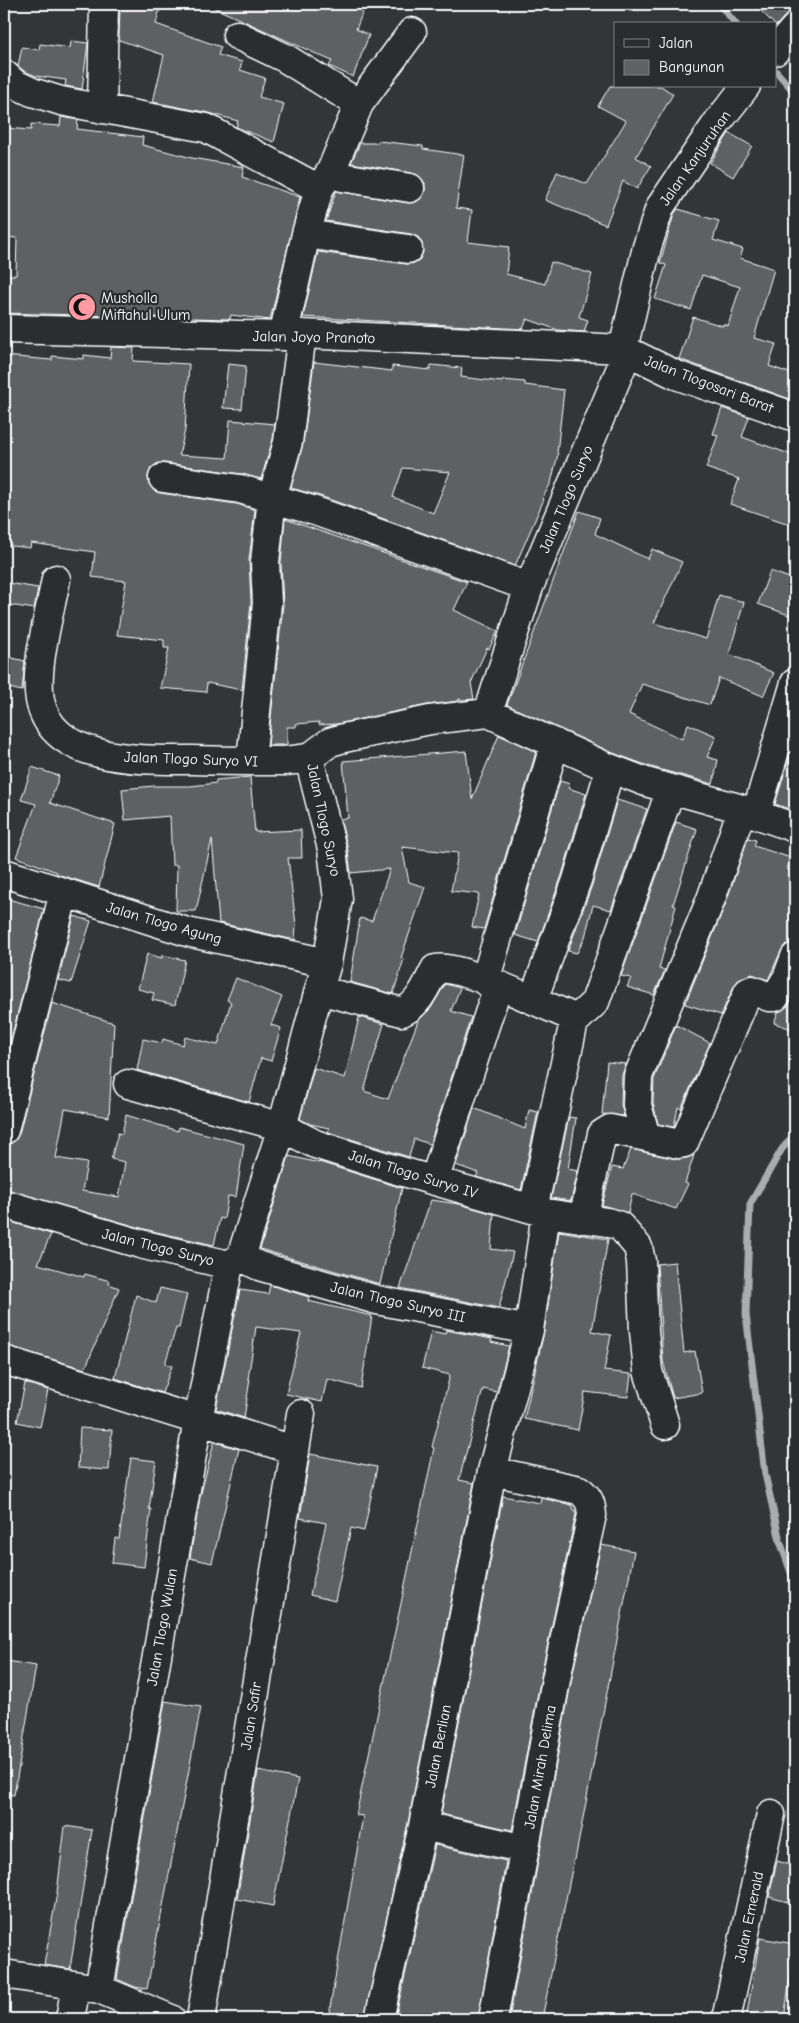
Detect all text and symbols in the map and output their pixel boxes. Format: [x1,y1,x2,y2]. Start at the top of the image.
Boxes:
legend [614,22,776,88]
text: Jalan [659,34,693,52]
text: Bangunan [659,58,724,76]
street label: Jalan Kanjuruhan [655,107,735,209]
place label: Musholla Miftahul Ulum [101,289,190,324]
mosque icon: Musholla Miftahul Ulum [67,292,97,322]
street label: Jalan Joyo Pranoto [252,327,376,347]
street label: Jalan Tlogosari Barat [642,351,777,417]
street label: Jalan Tlogo Suryo [535,442,597,556]
street label: Jalan Tlogo Suryo VI [124,748,258,770]
street label: Jalan Tlogo Suryo [303,762,345,878]
street label: Jalan Tlogo Agung [104,898,224,948]
street label: Jalan Tlogo Suryo IV [346,1146,480,1202]
street label: Jalan Tlogo Suryo [100,1224,216,1270]
street label: Jalan Tlogo Suryo III [329,1278,467,1326]
street label: Jalan Tlogo Wulan [143,1567,181,1687]
street label: Jalan Safir [237,1681,265,1751]
street label: Jalan Berlian [421,1703,455,1789]
street label: Jalan Mirah Delima [520,1704,560,1830]
street label: Jalan Emerald [731,1870,767,1964]

